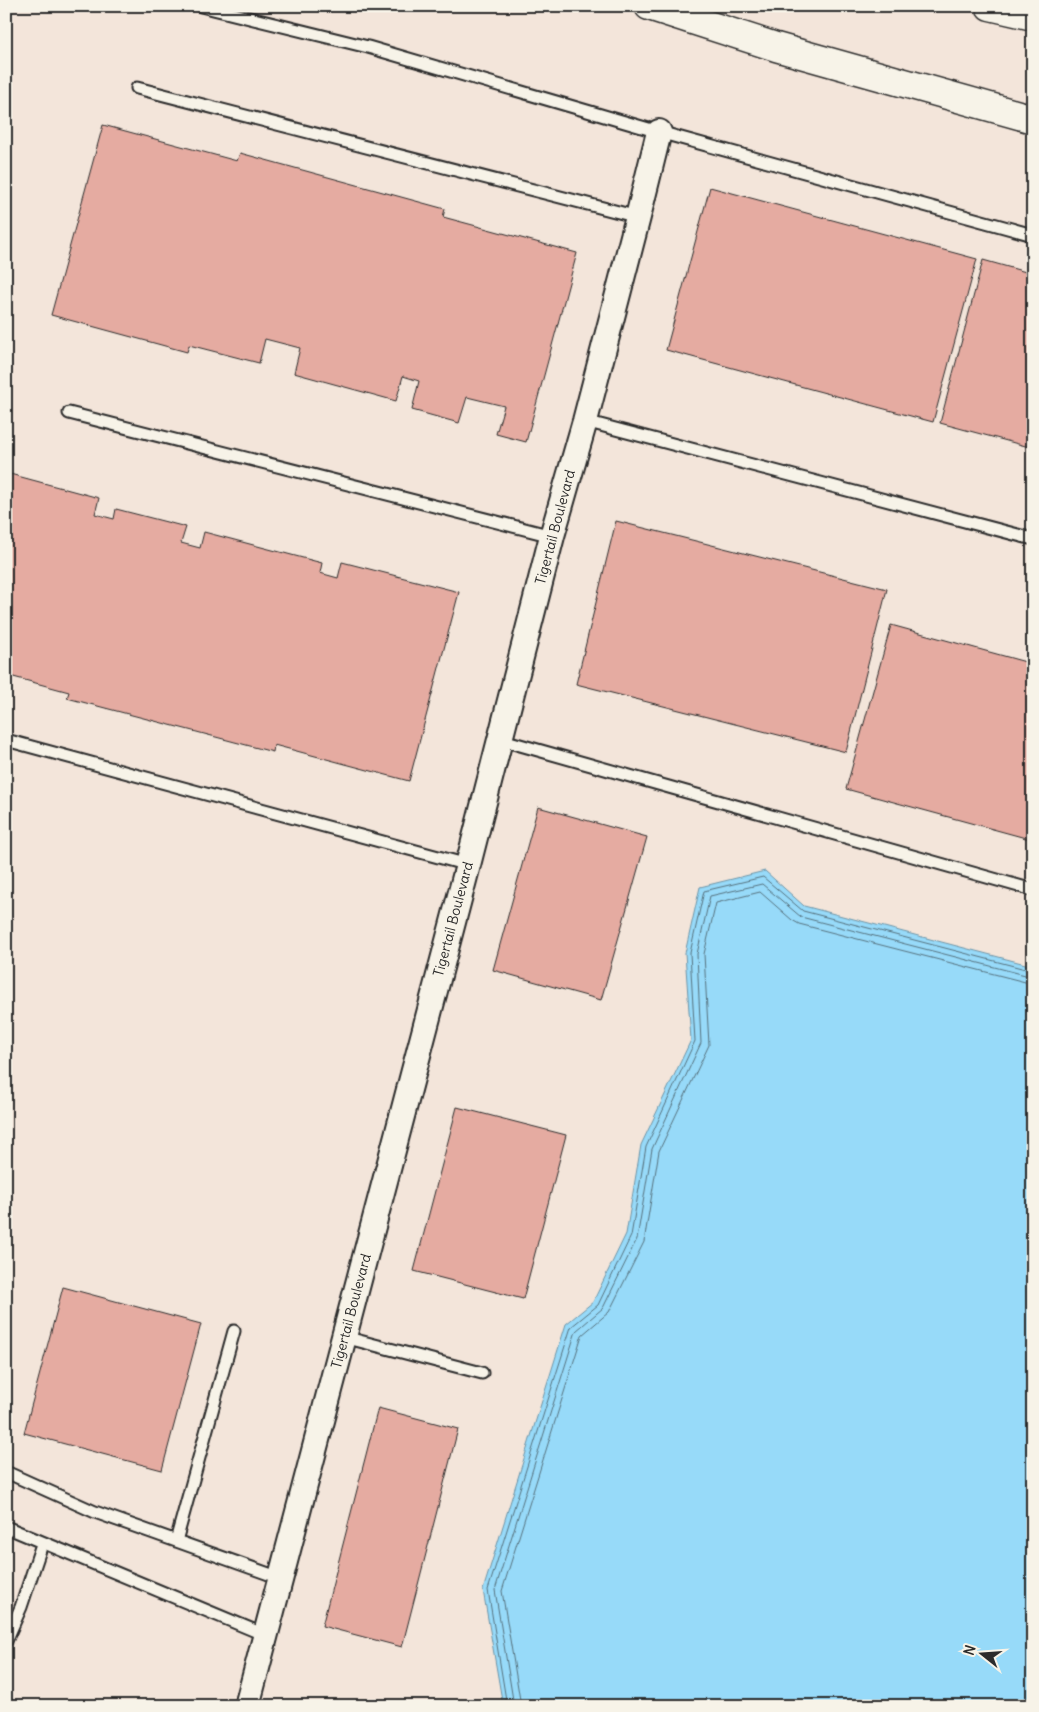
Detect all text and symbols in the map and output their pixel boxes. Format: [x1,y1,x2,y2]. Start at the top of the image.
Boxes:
street label: Tigertail Boulevard [531,468,579,586]
street label: Tigertail Boulevard [429,860,477,978]
street label: Tigertail Boulevard [327,1252,375,1370]
north arrow [956,1630,1006,1680]
text: N [960,1643,980,1657]

